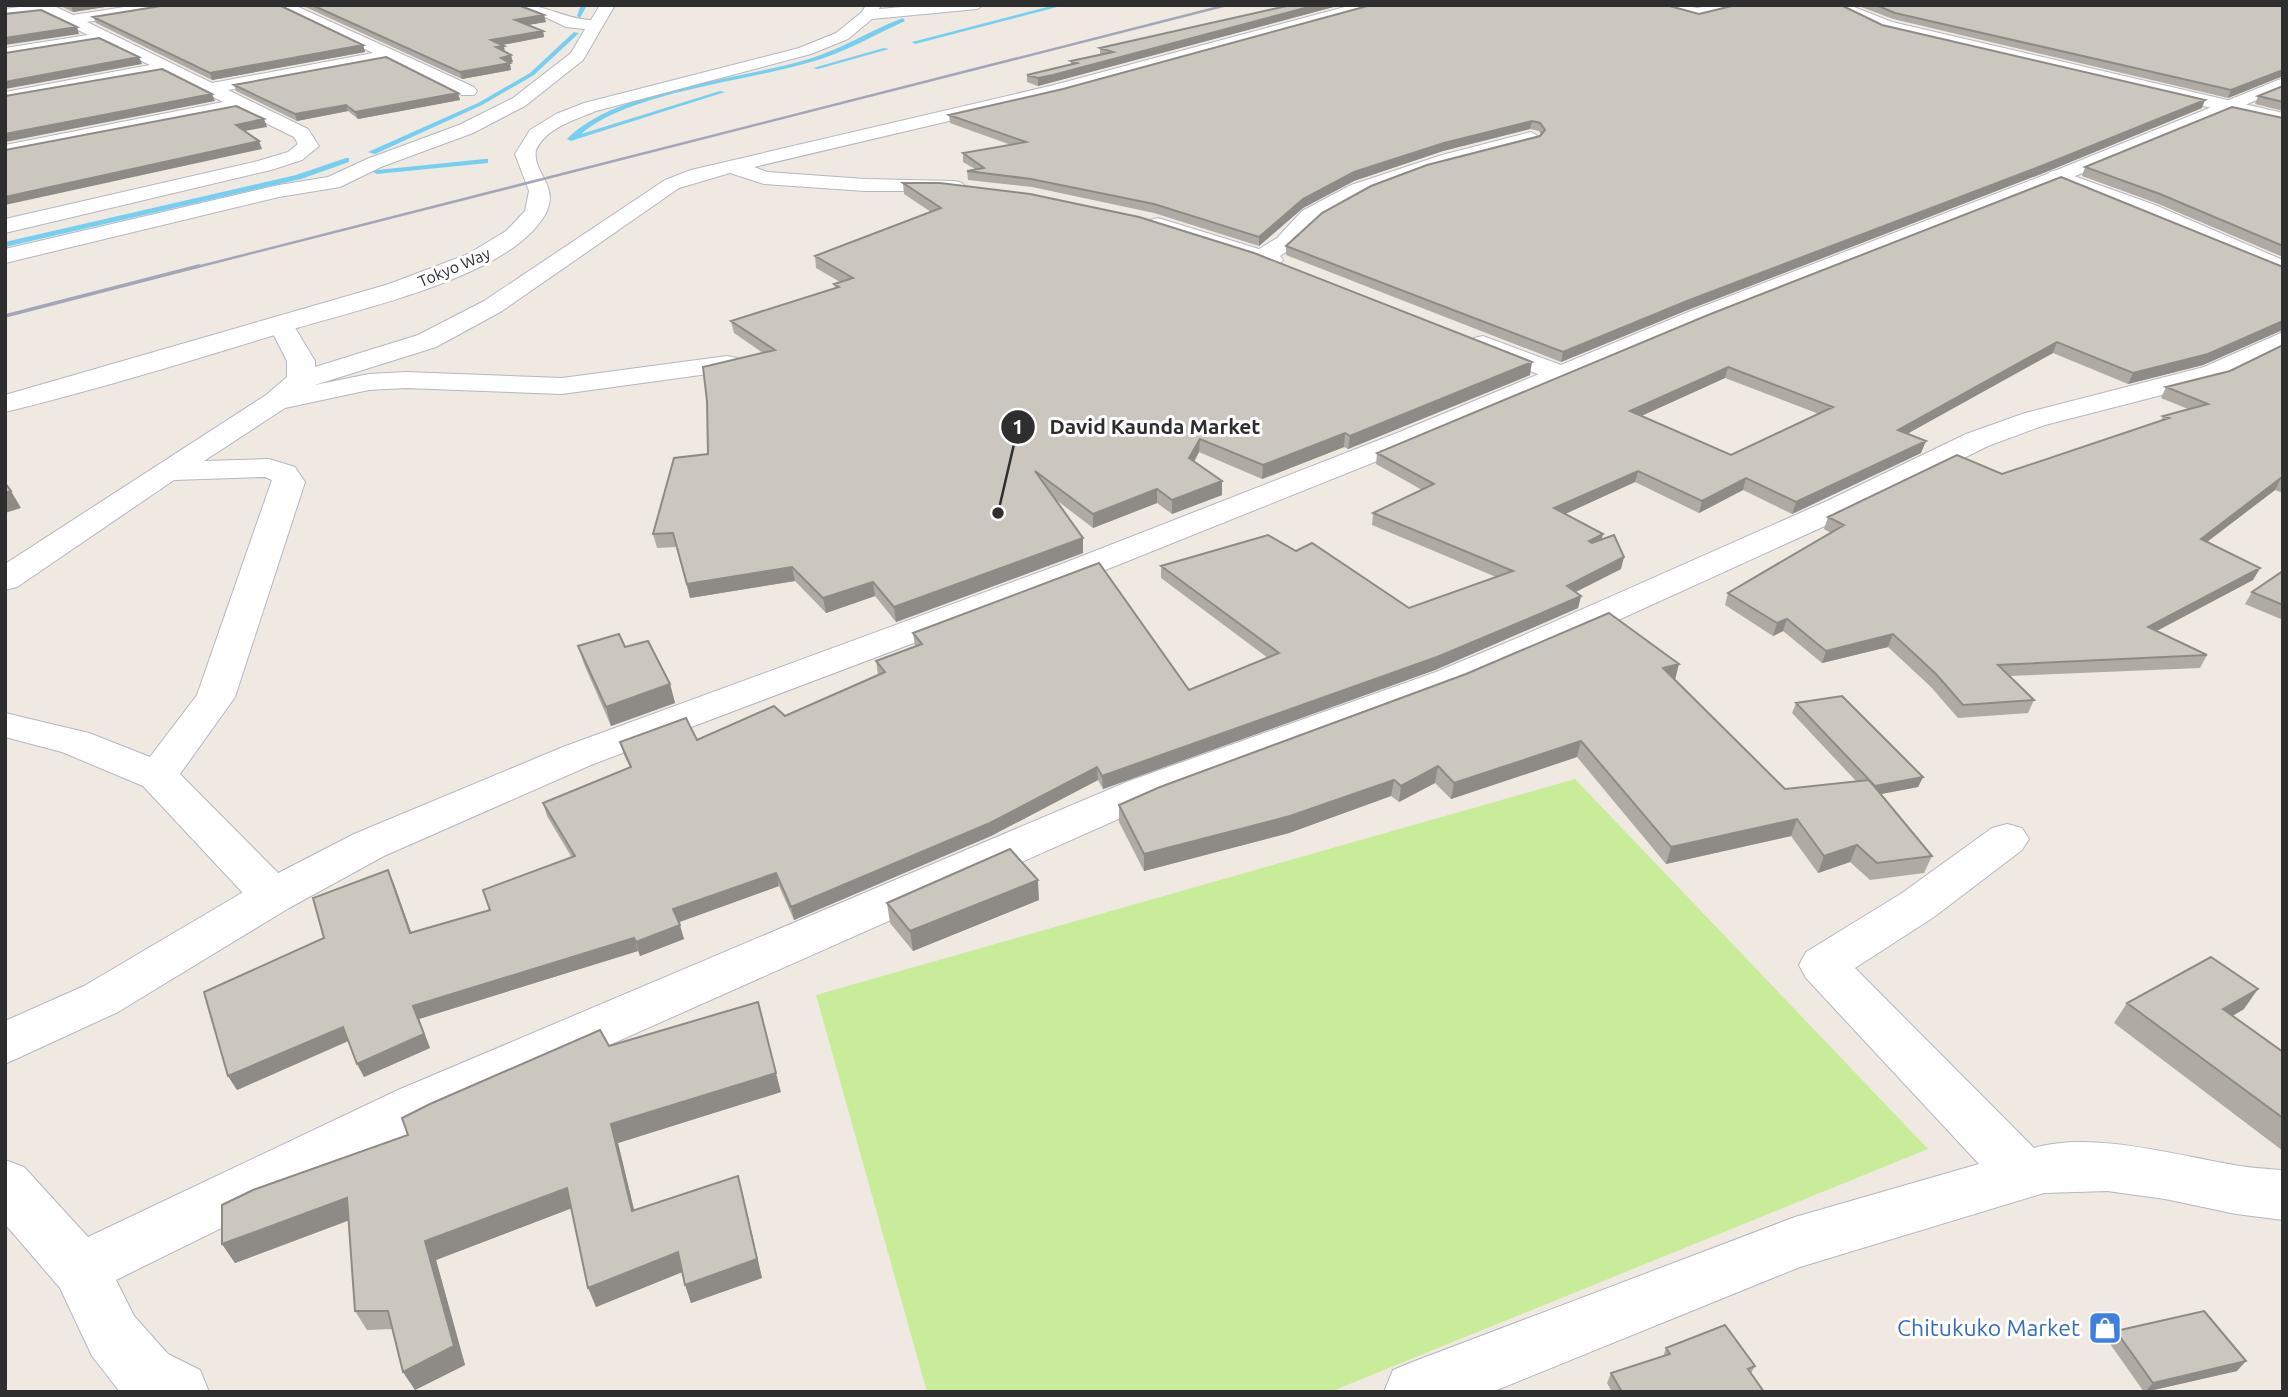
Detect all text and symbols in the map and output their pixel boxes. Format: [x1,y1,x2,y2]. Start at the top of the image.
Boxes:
street label: Tokyo Way [415,244,493,290]
callout: David Kaunda Market [1001,406,1275,448]
text: 1 [1012,414,1024,438]
text: David Kaunda Market [1050,414,1260,438]
shop icon: Chitukuko Market [2086,1309,2124,1347]
place label: Chitukuko Market [1897,1315,2080,1340]

